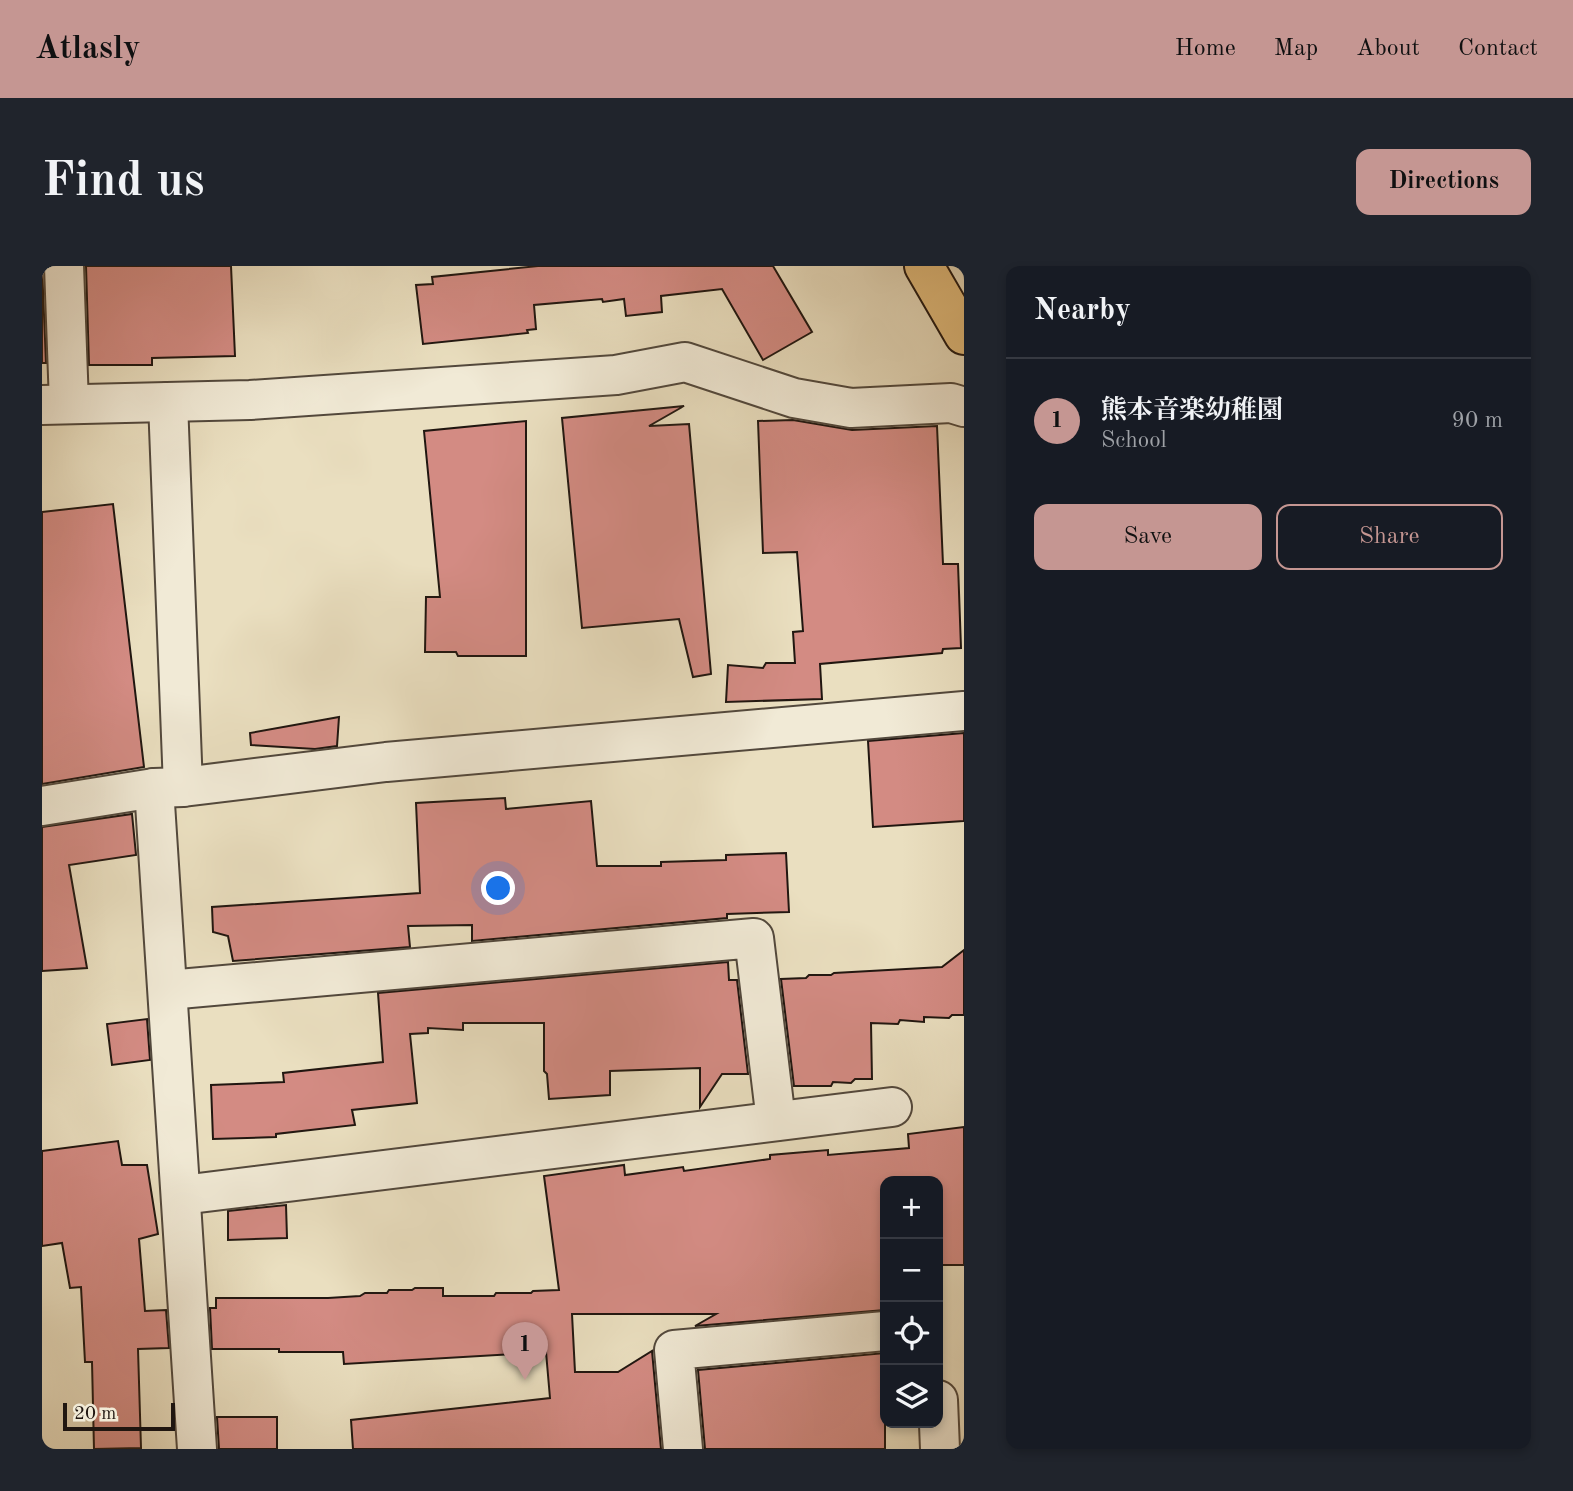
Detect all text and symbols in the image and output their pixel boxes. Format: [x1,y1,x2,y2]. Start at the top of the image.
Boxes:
text: Atlasly [35,33,140,66]
text: Home [1175,37,1236,61]
text: Map [1274,37,1318,61]
text: About [1356,37,1420,61]
text: Contact [1458,37,1538,61]
button: Directions [1356,149,1531,215]
text: Find us [42,158,205,207]
text: Nearby [1034,296,1131,326]
text: 熊本音楽幼稚園 [1101,398,1283,424]
text: 1 [1050,409,1064,432]
text: 90 m [1452,409,1503,432]
text: School [1101,429,1167,452]
button: Save [1034,504,1262,570]
button: Share [1276,504,1503,570]
your location [481,871,515,905]
map controls [880,1176,943,1428]
button: + [880,1176,943,1239]
button: − [880,1239,943,1302]
button: locate [880,1302,943,1365]
pin: 1 [502,1322,548,1380]
button: layers [880,1365,943,1428]
scale bar [63,1400,175,1432]
text: 20 m [74,1405,116,1424]

